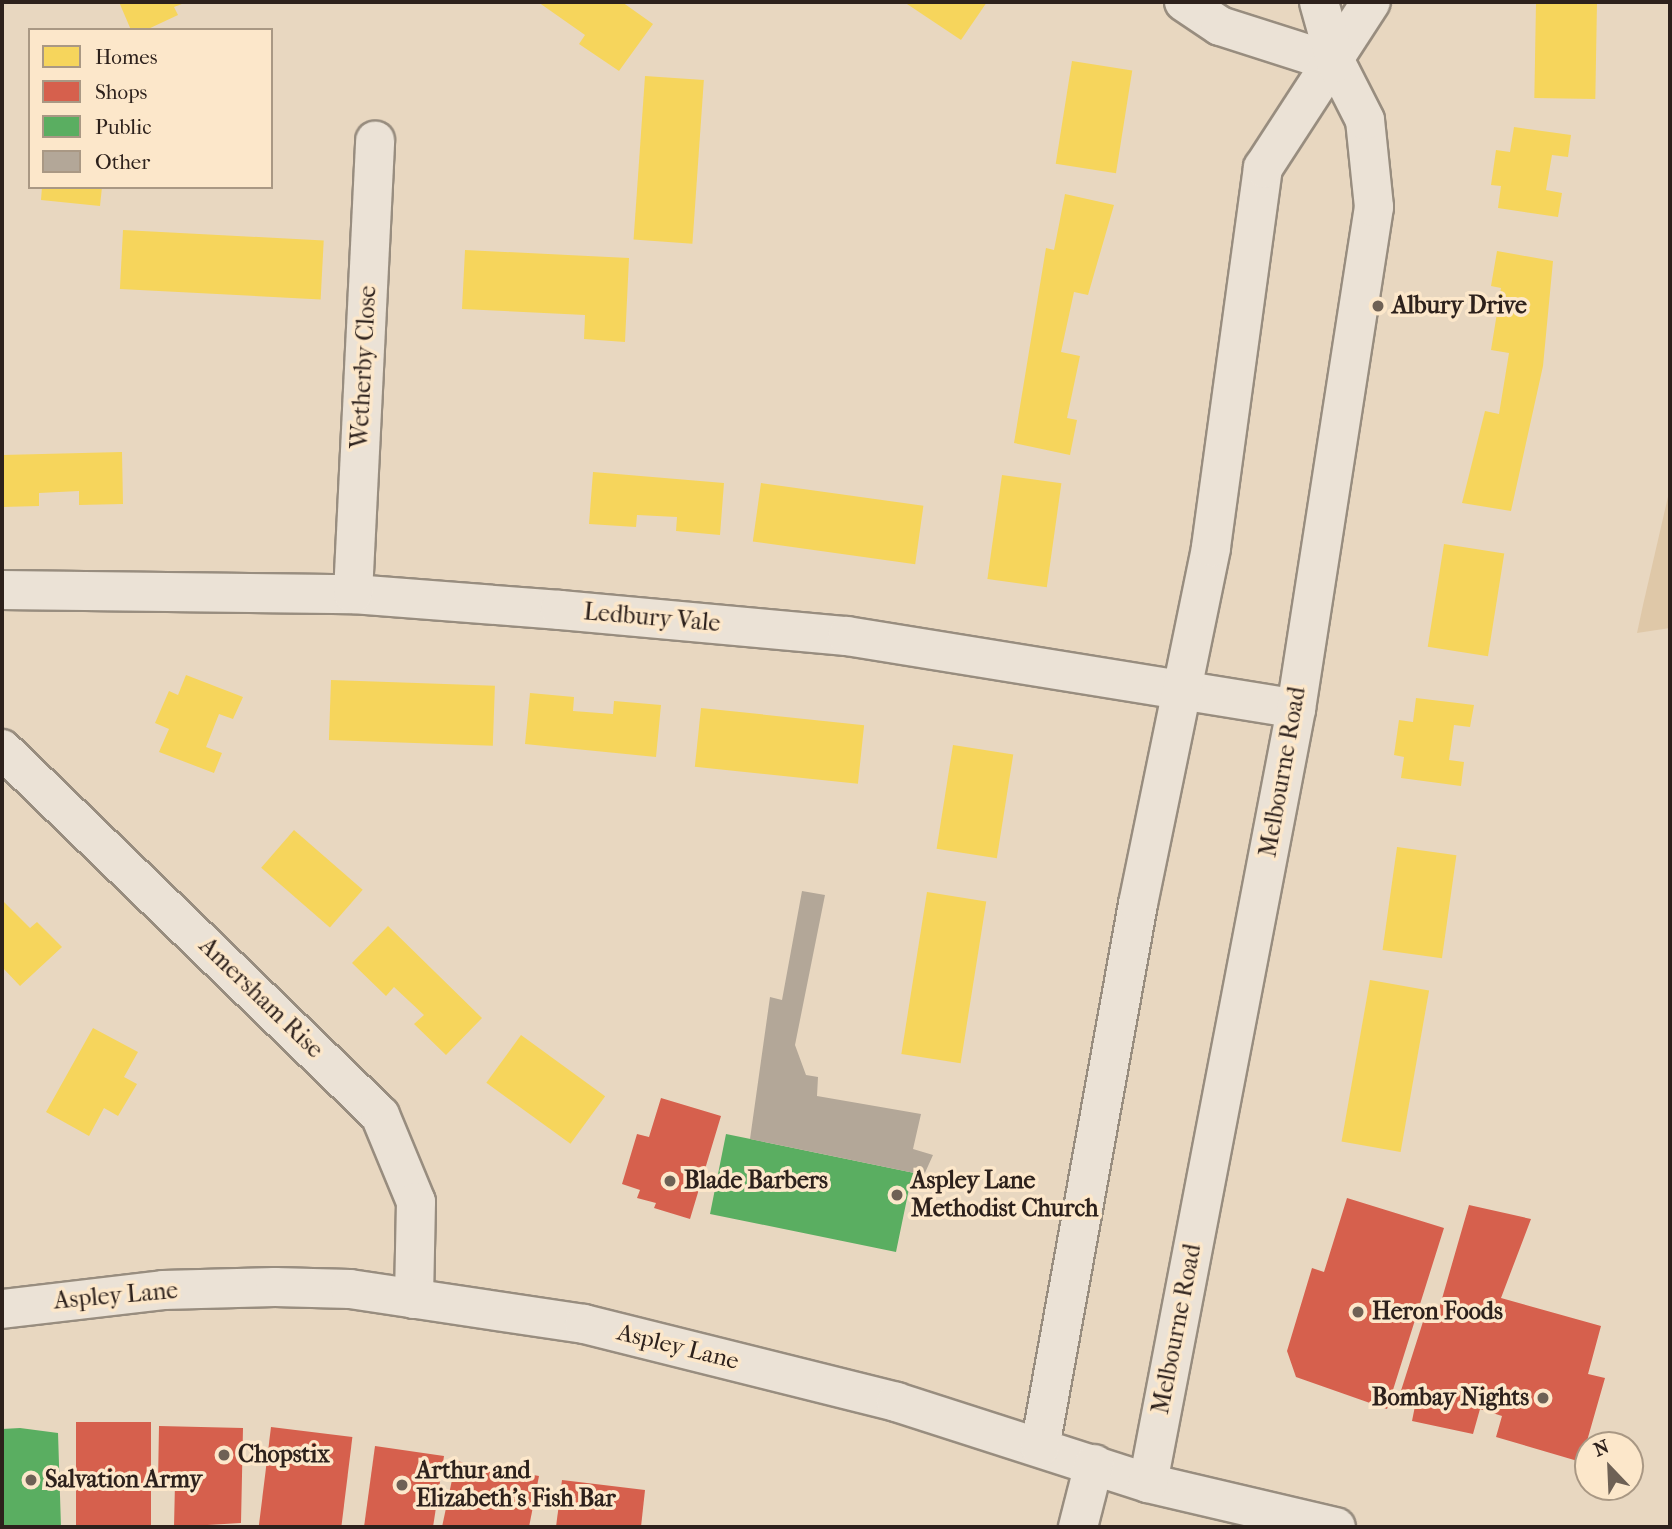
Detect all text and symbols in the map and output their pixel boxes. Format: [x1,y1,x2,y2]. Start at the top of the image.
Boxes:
legend [28,28,273,189]
text: Homes [95,45,157,69]
text: Shops [95,80,147,104]
text: Public [95,115,151,139]
text: Other [95,150,150,174]
street label: Wetherby Close [345,285,383,449]
place label: Albury Drive [1392,292,1527,320]
marker: Albury Drive [1370,298,1386,314]
street label: Ledbury Vale [582,598,722,638]
street label: Melbourne Road [1254,685,1312,859]
street label: Amersham Rise [193,932,329,1064]
place label: Blade Barbers [684,1167,828,1195]
place label: Aspley Lane Methodist Church [911,1167,1098,1223]
marker: Blade Barbers [662,1173,678,1189]
marker: Aspley Lane Methodist Church [889,1187,905,1203]
street label: Melbourne Road [1146,1242,1208,1416]
street label: Aspley Lane [53,1276,179,1316]
place label: Heron Foods [1372,1298,1503,1326]
marker: Heron Foods [1350,1304,1366,1320]
street label: Aspley Lane [614,1318,742,1376]
place label: Bombay Nights [1372,1384,1529,1412]
marker: Bombay Nights [1535,1390,1551,1406]
north arrow [1574,1431,1644,1501]
text: N [1591,1436,1613,1461]
place label: Chopstix [238,1441,330,1469]
marker: Chopstix [216,1447,232,1463]
place label: Arthur and Elizabeth's Fish Bar [416,1457,616,1513]
place label: Salvation Army [45,1466,202,1494]
marker: Salvation Army [23,1472,39,1488]
marker: Arthur and Elizabeth's Fish Bar [394,1477,410,1493]

